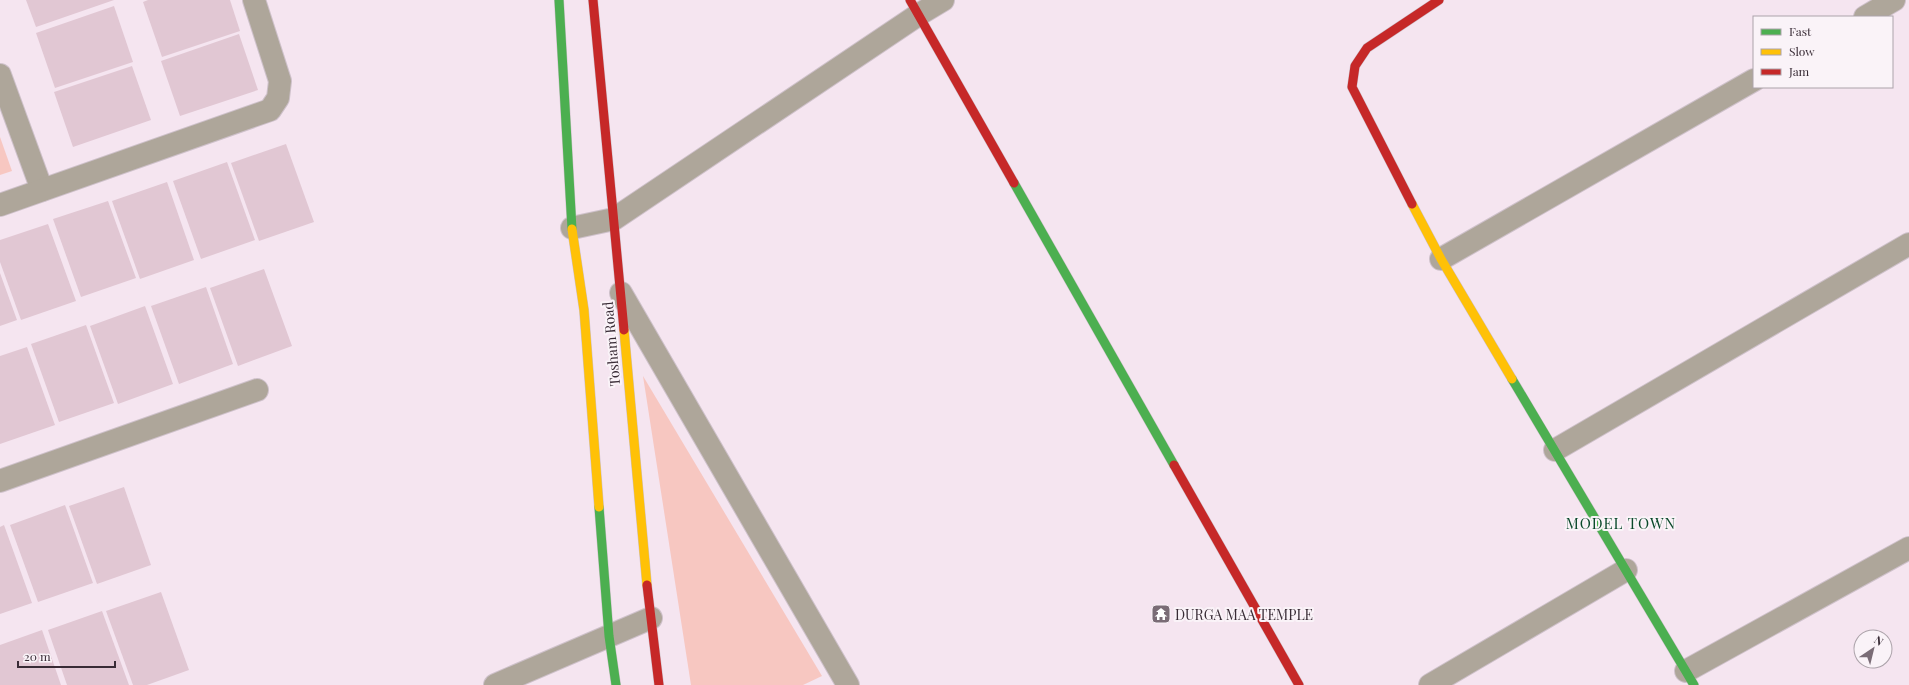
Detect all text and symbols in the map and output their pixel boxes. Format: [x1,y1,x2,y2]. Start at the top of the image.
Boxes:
legend [1753,16,1893,88]
text: Fast [1789,23,1812,39]
text: Slow [1789,43,1815,59]
text: Jam [1788,63,1810,79]
street label: Tosham Road [598,301,624,387]
district label: MODEL TOWN [1566,513,1676,533]
temple icon: DURGA MAA TEMPLE [1150,603,1172,625]
place label: DURGA MAA TEMPLE [1175,605,1313,624]
north arrow [1853,629,1893,669]
text: N [1871,632,1887,649]
scale bar [18,643,115,669]
text: 20 m [24,648,51,664]

